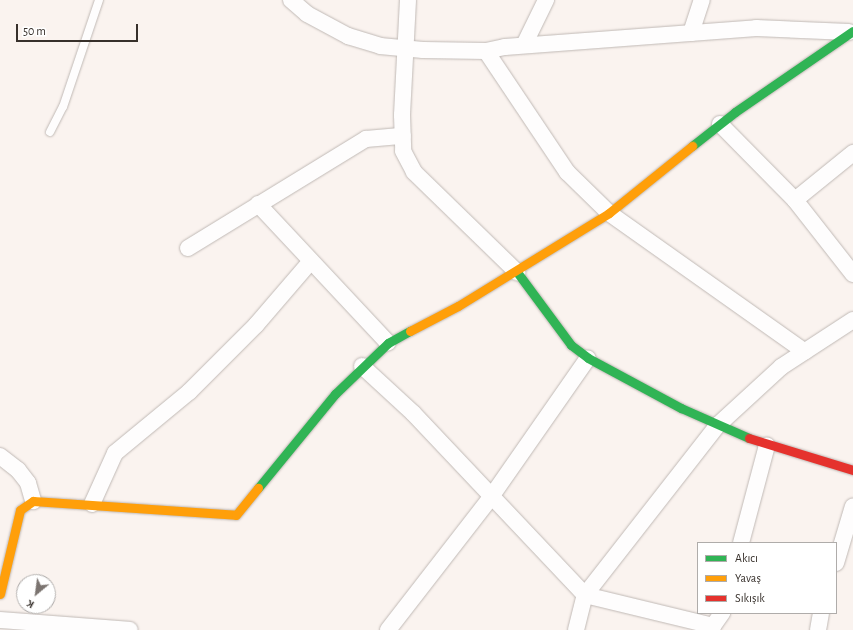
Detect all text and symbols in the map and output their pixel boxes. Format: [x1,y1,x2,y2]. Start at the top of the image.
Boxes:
scale bar [18,16,140,42]
text: 50 m [23,25,46,37]
legend [697,542,837,614]
text: Akıcı [735,552,758,564]
text: Yavaş [735,572,761,584]
north arrow [16,574,56,614]
text: Sıkışık [735,592,765,604]
text: K [25,598,36,610]

